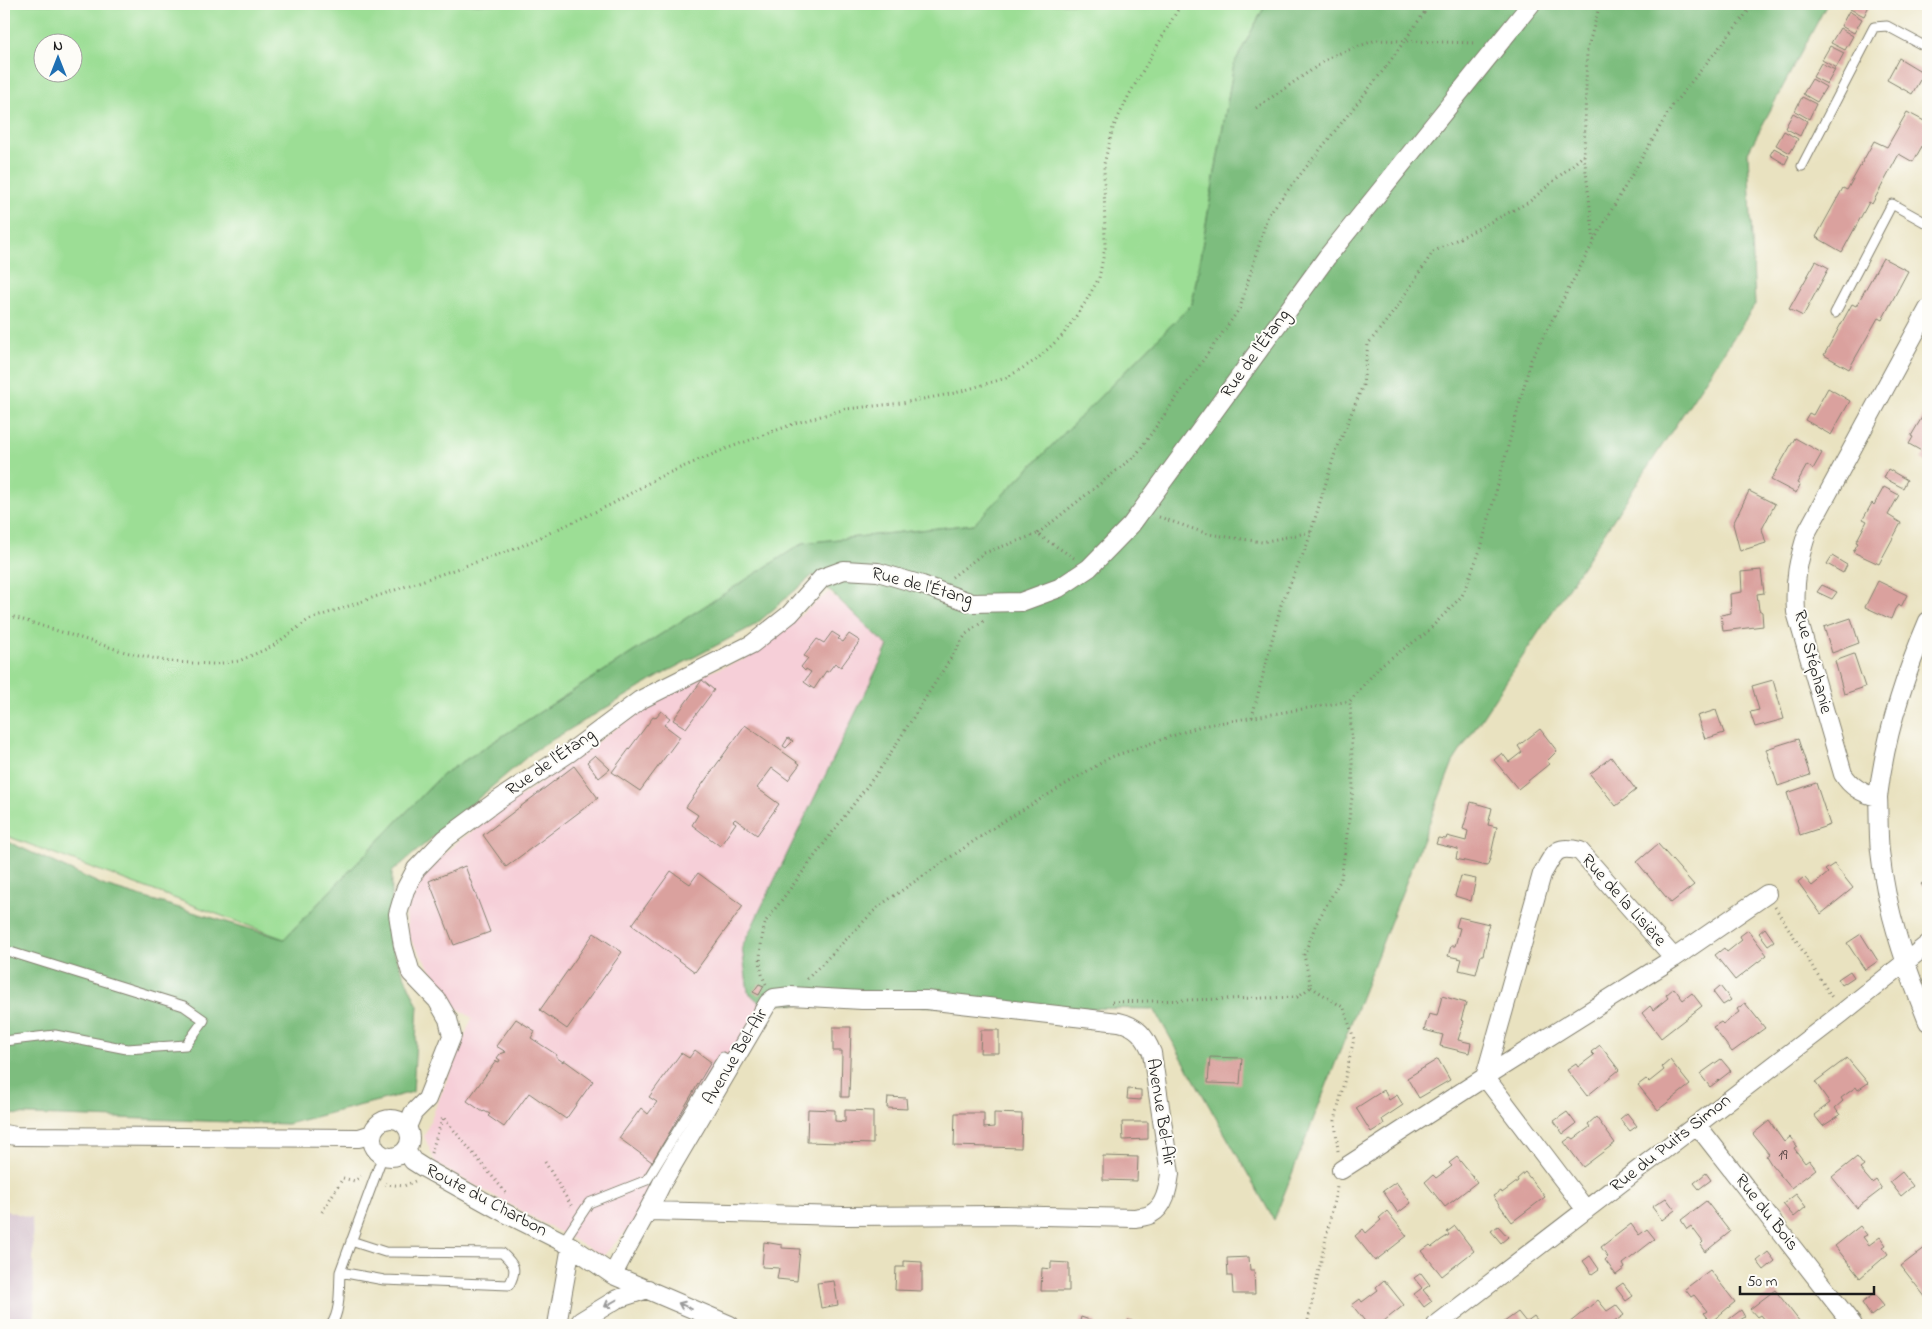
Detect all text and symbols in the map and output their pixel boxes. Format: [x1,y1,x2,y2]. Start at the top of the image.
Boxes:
north arrow [32,32,82,82]
text: N [53,36,63,57]
street label: Rue de l'Étang [1215,304,1298,404]
street label: Rue de l'Étang [868,561,976,614]
street label: Rue Stéphanie [1786,607,1839,718]
street label: Rue de l'Étang [501,723,602,804]
street label: Rue de la Lisière [1574,849,1672,954]
street label: Avenue Bel-Air [697,1004,775,1110]
street label: Avenue Bel-Air [1139,1057,1181,1168]
street label: Rue du Puits Simon [1605,1088,1737,1200]
house number: 19 [1778,1144,1788,1166]
street label: Route du Charbon [421,1158,552,1244]
street label: Rue du Bois [1728,1169,1804,1257]
scale bar [1740,1264,1873,1296]
text: 50 m [1747,1271,1778,1293]
one-way arrow [603,1298,618,1308]
one-way arrow [678,1300,693,1310]

